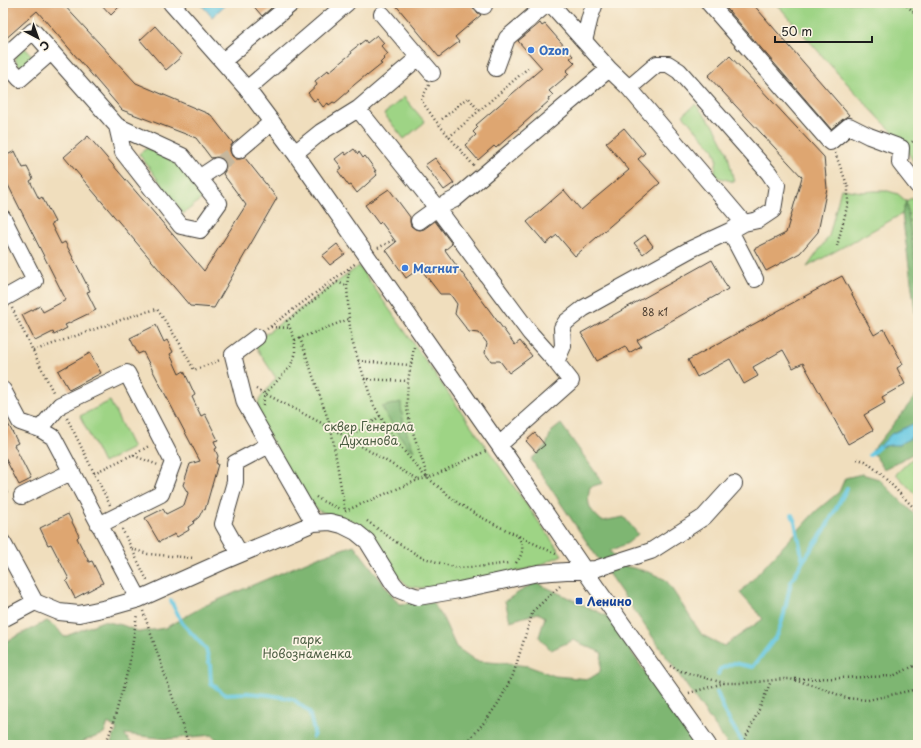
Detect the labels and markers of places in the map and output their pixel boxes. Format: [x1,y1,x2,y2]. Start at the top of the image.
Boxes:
place label: Ozon [539,41,569,59]
marker: Ozon [526,45,536,55]
place label: Магнит [413,259,459,277]
marker: Магнит [400,263,410,273]
place label: Ленино [587,592,632,610]
marker: Ленино [574,596,584,606]

